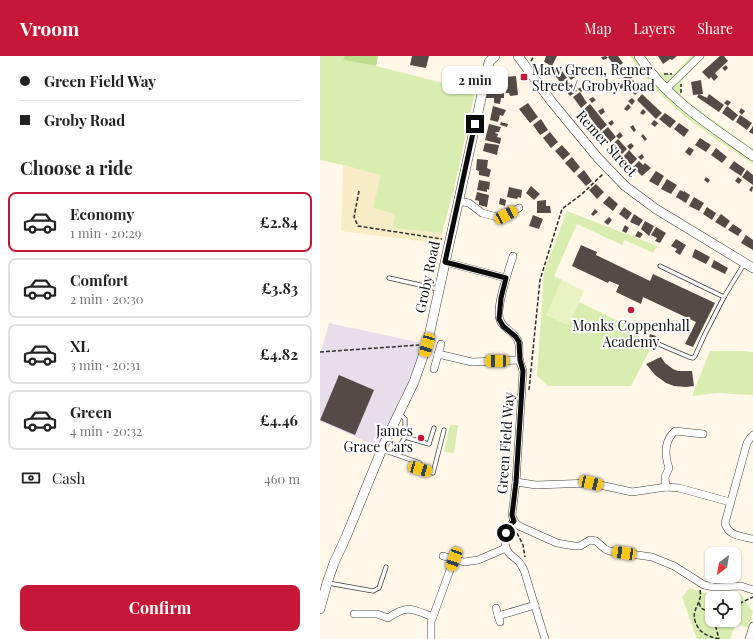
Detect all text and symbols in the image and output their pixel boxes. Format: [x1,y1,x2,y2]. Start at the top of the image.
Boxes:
text: Vroom [20,15,79,41]
text: Map [584,19,612,38]
text: Layers [634,19,675,38]
text: Share [697,19,733,38]
place label: Maw Green, Remer Street / Groby Road [532,60,655,95]
callout: 2 min [442,66,508,94]
text: Green Field Way [44,71,156,91]
text: 2 min [458,71,492,88]
marker: Maw Green, Remer Street / Groby Road [519,72,529,82]
street label: Remer Street [572,106,642,181]
text: Groby Road [44,110,125,130]
route end [466,115,484,133]
text: Choose a ride [20,156,133,180]
icon: car [22,204,58,240]
text: Economy [70,204,134,224]
car [493,204,519,226]
text: £2.84 [260,212,298,232]
text: 1 min · 20:29 [70,224,141,241]
street label: Groby Road [410,239,444,315]
icon: car [22,270,58,306]
text: Comfort [70,270,128,290]
text: £3.83 [261,278,298,298]
text: 2 min · 20:30 [70,290,144,307]
marker: Monks Coppenhall Academy [626,305,636,315]
place label: Monks Coppenhall Academy [572,316,690,351]
car [418,332,436,358]
icon: car [22,336,58,372]
text: XL [70,336,90,356]
text: £4.82 [260,344,298,364]
car [485,355,509,367]
text: 3 min · 20:31 [70,356,140,373]
street label: Green Field Way [492,392,518,494]
icon: car [22,402,58,438]
text: Green [70,402,112,422]
text: £4.46 [260,410,298,430]
place label: James Grace Cars [343,421,413,456]
text: 4 min · 20:32 [70,422,142,439]
marker: James Grace Cars [416,433,426,443]
car [407,460,433,478]
icon: cash [20,467,42,489]
text: Cash [52,468,85,488]
text: 460 m [264,470,300,487]
car [578,474,604,492]
route start [497,524,515,542]
car [611,545,637,561]
car [444,546,464,572]
north arrow [705,547,741,583]
map controls [705,547,741,627]
button: Confirm [20,585,300,631]
button: locate [705,591,741,627]

